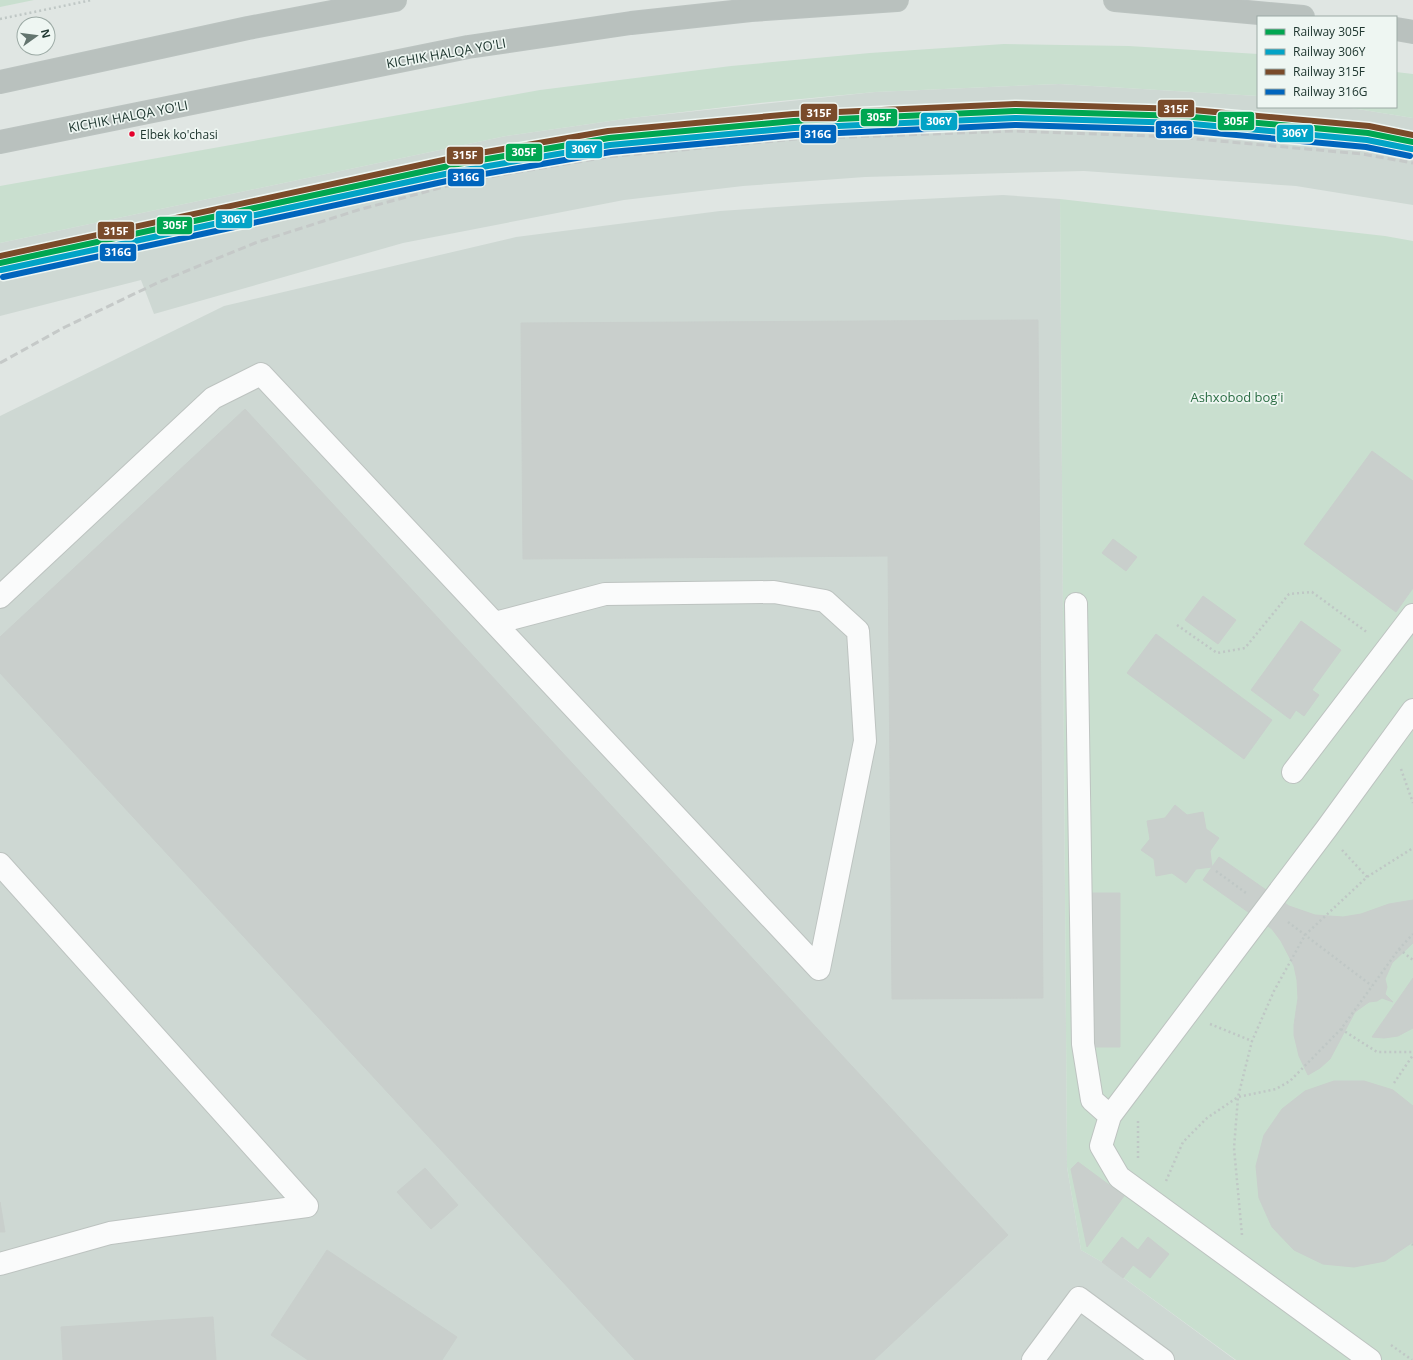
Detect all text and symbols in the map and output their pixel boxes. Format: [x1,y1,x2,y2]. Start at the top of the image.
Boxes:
north arrow [16,16,56,56]
legend [1257,16,1397,108]
text: Railway 305F [1293,23,1365,40]
text: N [38,27,55,40]
street label: KICHIK HALQA YO'LI [385,34,507,72]
text: Railway 306Y [1293,43,1366,60]
text: Railway 315F [1293,63,1365,80]
text: Railway 316G [1293,83,1368,100]
street label: KICHIK HALQA YO'LI [67,96,189,136]
line badge: 315F [1157,99,1195,118]
text: 315F [1164,101,1188,116]
line badge: 315F [800,103,838,122]
text: 315F [807,105,831,120]
line badge: 305F [860,108,898,127]
text: 305F [867,109,891,124]
line badge: 305F [1217,111,1255,131]
line badge: 306Y [920,112,958,131]
text: 306Y [926,113,952,128]
text: 305F [1224,113,1248,128]
line badge: 316G [1155,120,1193,139]
text: 316G [1161,122,1187,137]
line badge: 316G [800,124,837,144]
line badge: 306Y [1276,124,1314,143]
text: 306Y [1282,125,1308,140]
place label: Elbek ko'chasi [140,126,218,143]
text: 316G [805,126,831,141]
marker: Elbek ko'chasi [127,129,137,139]
line badge: 306Y [565,140,603,159]
text: 306Y [571,141,597,156]
line badge: 305F [505,143,543,162]
text: 305F [512,144,536,159]
line badge: 315F [446,146,484,165]
text: 315F [453,147,477,162]
line badge: 316G [447,168,485,187]
text: 316G [453,169,479,184]
line badge: 306Y [215,210,253,229]
text: 306Y [221,211,247,226]
line badge: 305F [156,216,193,235]
text: 305F [163,217,187,232]
line badge: 315F [97,221,135,240]
text: 315F [104,223,128,238]
line badge: 316G [99,243,137,262]
text: 316G [105,244,131,259]
park label: Ashxobod bog'i [1190,388,1284,406]

